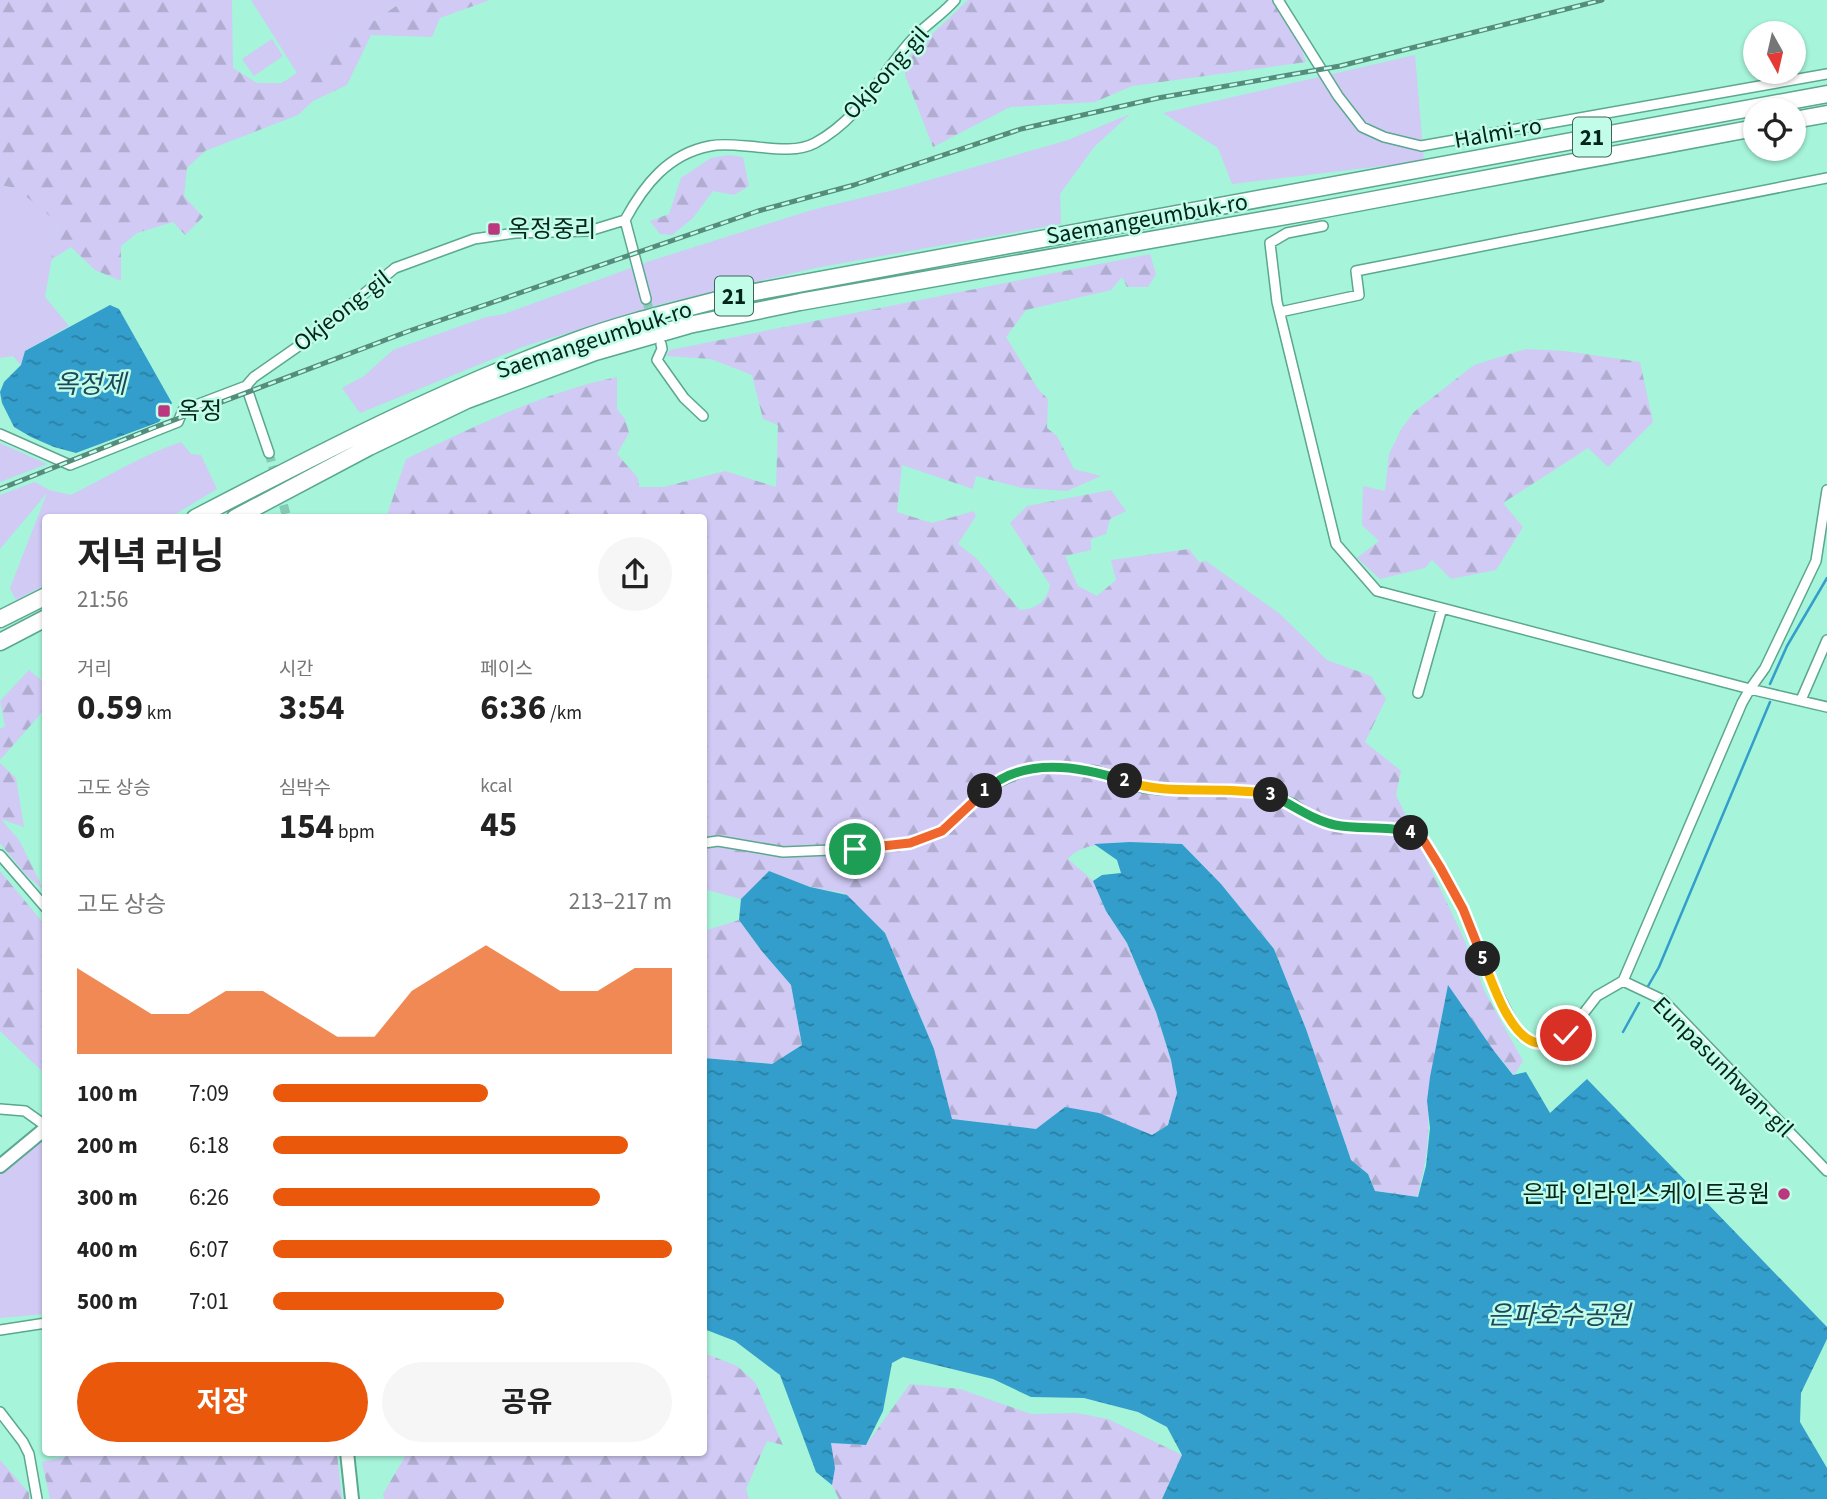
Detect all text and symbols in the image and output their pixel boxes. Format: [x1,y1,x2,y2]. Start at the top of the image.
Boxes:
street label: Okjeong-gil [834,18,938,128]
north arrow [1743,21,1806,84]
map controls [1743,21,1806,161]
button: locate [1743,98,1806,161]
street label: Halmi-ro [1452,108,1544,158]
road number: 21 [1573,118,1611,156]
street label: Saemangeumbuk-ro [1043,184,1251,254]
place label: 옥정중리 [508,212,596,247]
marker: 옥정중리 [486,221,502,237]
street label: Okjeong-gil [286,262,398,360]
road number: 21 [715,276,753,316]
street label: Saemangeumbuk-ro [491,292,697,388]
water label: 옥정제 [54,366,129,403]
place label: 옥정 [178,394,222,429]
marker: 옥정 [156,403,172,419]
text: 저녁 러닝 [77,530,224,584]
button: share [598,537,672,611]
text: 21:56 [77,583,128,616]
text: 거리 [77,656,112,683]
text: 시간 [279,656,314,683]
text: 페이스 [480,656,533,683]
text: 0.59 [77,683,143,733]
text: 3:54 [279,683,345,733]
text: 6:36 [480,683,546,733]
text: km [143,700,172,727]
text: /km [546,700,582,727]
pin: 2 [1108,764,1142,798]
text: 2 [1119,767,1130,794]
text: kcal [480,773,512,800]
pin: 1 [968,774,1002,808]
text: 고도 상승 [77,775,151,802]
text: 심박수 [279,775,331,802]
text: 1 [979,777,990,804]
pin: 3 [1254,778,1288,812]
text: 3 [1265,781,1276,808]
text: 45 [480,800,517,850]
text: 6 [77,802,95,852]
text: 154 [279,802,334,852]
pin: 4 [1394,816,1428,850]
text: m [95,819,115,846]
text: bpm [334,819,375,846]
pin [825,819,885,879]
text: 4 [1405,819,1416,846]
icon: arrive [836,830,874,868]
text: 213–217 m [569,885,672,918]
text: 고도 상승 [77,888,166,921]
pin: 5 [1466,942,1500,976]
text: 5 [1477,945,1488,972]
street label: Eunpasunhwan-gil [1644,988,1802,1146]
pin [1536,1005,1596,1065]
icon: check [1547,1016,1585,1054]
text: 100 m [77,1077,138,1110]
text: 7:09 [189,1077,229,1110]
text: 200 m [77,1129,138,1162]
text: 6:18 [189,1129,229,1162]
place label: 은파 인라인스케이트공원 [1522,1177,1770,1212]
text: 300 m [77,1181,138,1214]
text: 6:26 [189,1181,229,1214]
marker: 은파 인라인스케이트공원 [1776,1186,1792,1202]
text: 400 m [77,1233,138,1266]
text: 6:07 [189,1233,229,1266]
text: 500 m [77,1285,138,1318]
text: 7:01 [189,1285,229,1318]
water label: 은파호수공원 [1487,1297,1633,1334]
button: 저장 [77,1362,368,1442]
button: 공유 [382,1362,672,1442]

